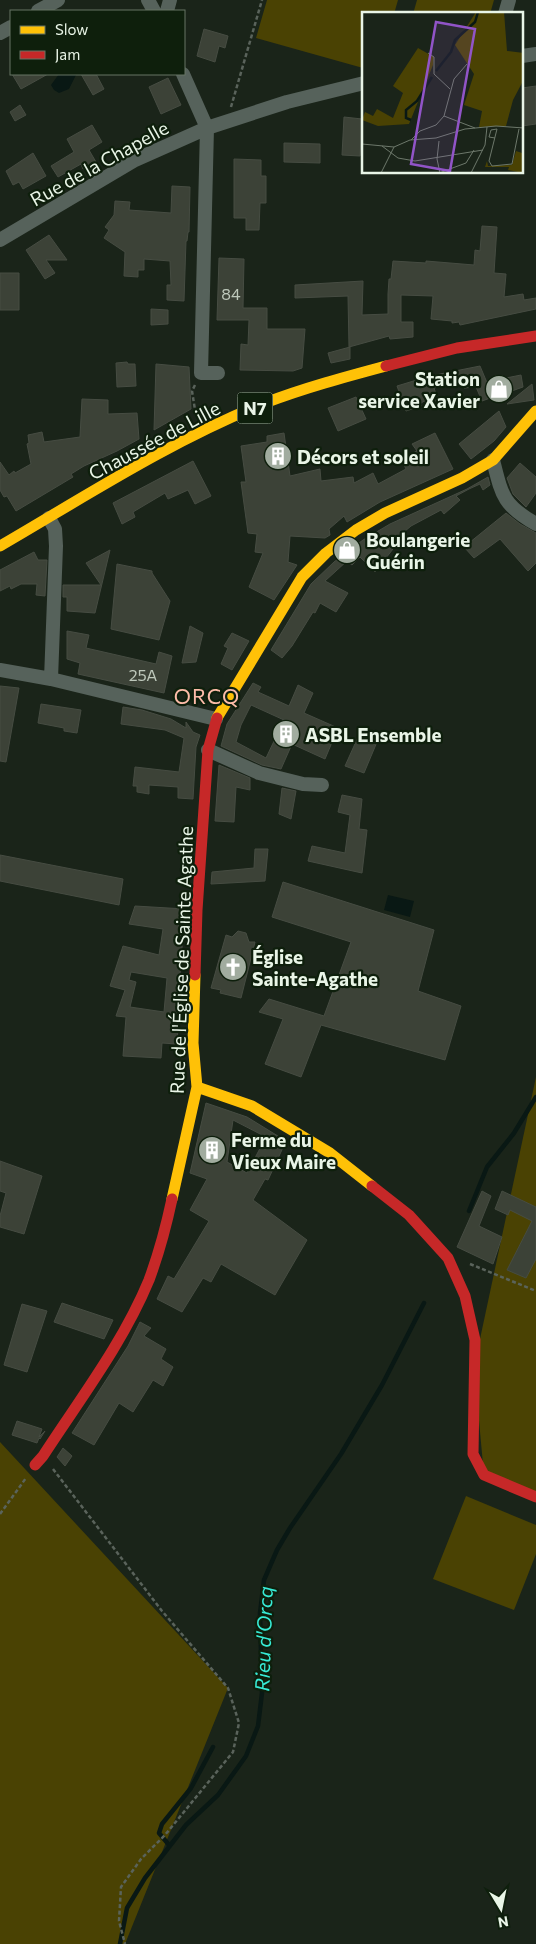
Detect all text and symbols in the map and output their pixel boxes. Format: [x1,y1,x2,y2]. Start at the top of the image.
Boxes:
legend [10,10,185,75]
inset map [362,12,524,174]
text: Slow [55,20,88,38]
text: Jam [55,45,80,63]
street label: Rue de la Chapelle [26,115,172,211]
house number: 84 [221,284,241,303]
place label: Station service Xavier [358,367,480,412]
shop icon: Station service Xavier [484,374,514,404]
road number: N7 [238,392,272,423]
street label: Chaussée de Lille [84,396,224,484]
building icon: Décors et soleil [263,441,293,471]
place label: Décors et soleil [297,445,429,468]
place label: Boulangerie Guérin [366,528,470,573]
shop icon: Boulangerie Guérin [332,535,362,565]
house number: 25A [129,665,157,684]
district label: ORCQ [174,683,240,708]
building icon: ASBL Ensemble [271,719,301,749]
place label: ASBL Ensemble [305,723,442,746]
street label: Rue de l'Église de Sainte Agathe [165,826,197,1094]
place label: Église Sainte-Agathe [252,945,378,990]
church icon: Église Sainte-Agathe [218,952,248,982]
place label: Ferme du Vieux Maire [231,1128,336,1173]
building icon: Ferme du Vieux Maire [197,1135,227,1165]
water label: Rieu d'Orcq [249,1586,277,1692]
north arrow [476,1884,526,1934]
text: N [497,1913,510,1932]

